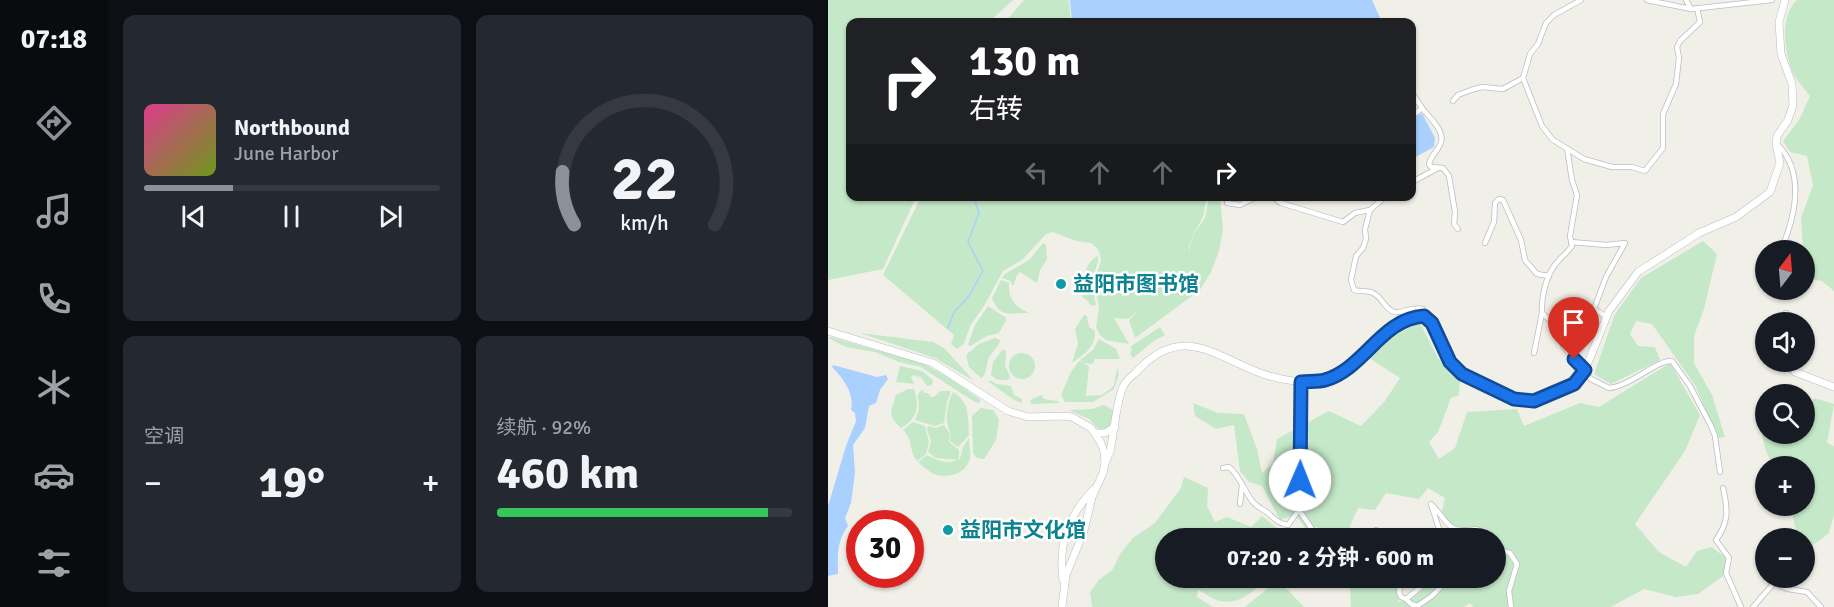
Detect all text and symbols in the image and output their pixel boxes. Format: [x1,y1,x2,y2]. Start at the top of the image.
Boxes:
text: 07:18 [21,23,87,56]
text: 130 m [969,36,1080,87]
icon: right [870,42,948,120]
text: 右转 [969,93,1023,126]
icon: directions [33,102,75,144]
text: Northbound [234,114,350,141]
text: 22 [611,140,678,217]
text: June Harbor [234,141,339,166]
icon: left [1020,156,1053,189]
icon: ahead [1083,156,1116,189]
icon: ahead [1146,156,1179,189]
icon: right [1209,156,1242,189]
icon: music [33,190,75,232]
icon: previous [177,200,210,233]
icon: pause [275,200,308,233]
icon: next [374,200,407,233]
text: km/h [620,211,669,237]
north arrow [1755,240,1815,300]
map controls [1755,240,1815,588]
place label: 益阳市图书馆 [1073,271,1199,297]
marker: 益阳市图书馆 [1054,277,1068,291]
icon: phone [33,278,75,320]
pin [1548,297,1599,359]
icon: arrive [1557,306,1590,339]
button: sound [1755,312,1815,372]
icon: climate [33,366,75,408]
button: search [1755,384,1815,444]
text: 续航 · 92% [497,415,591,440]
text: 空调 [144,424,184,449]
text: 460 km [497,446,639,501]
position arrow [1268,448,1332,512]
icon: car [33,454,75,496]
text: 19° [258,455,325,510]
button: + [1755,456,1815,516]
text: − [144,463,162,504]
text: + [422,463,439,504]
speed limit sign: 30 [846,510,924,588]
place label: 益阳市文化馆 [960,517,1086,543]
marker: 益阳市文化馆 [941,523,955,537]
button: − [1755,528,1815,588]
icon: filters [33,542,75,584]
text: 07:20 · 2 分钟 · 600 m [1227,544,1434,571]

